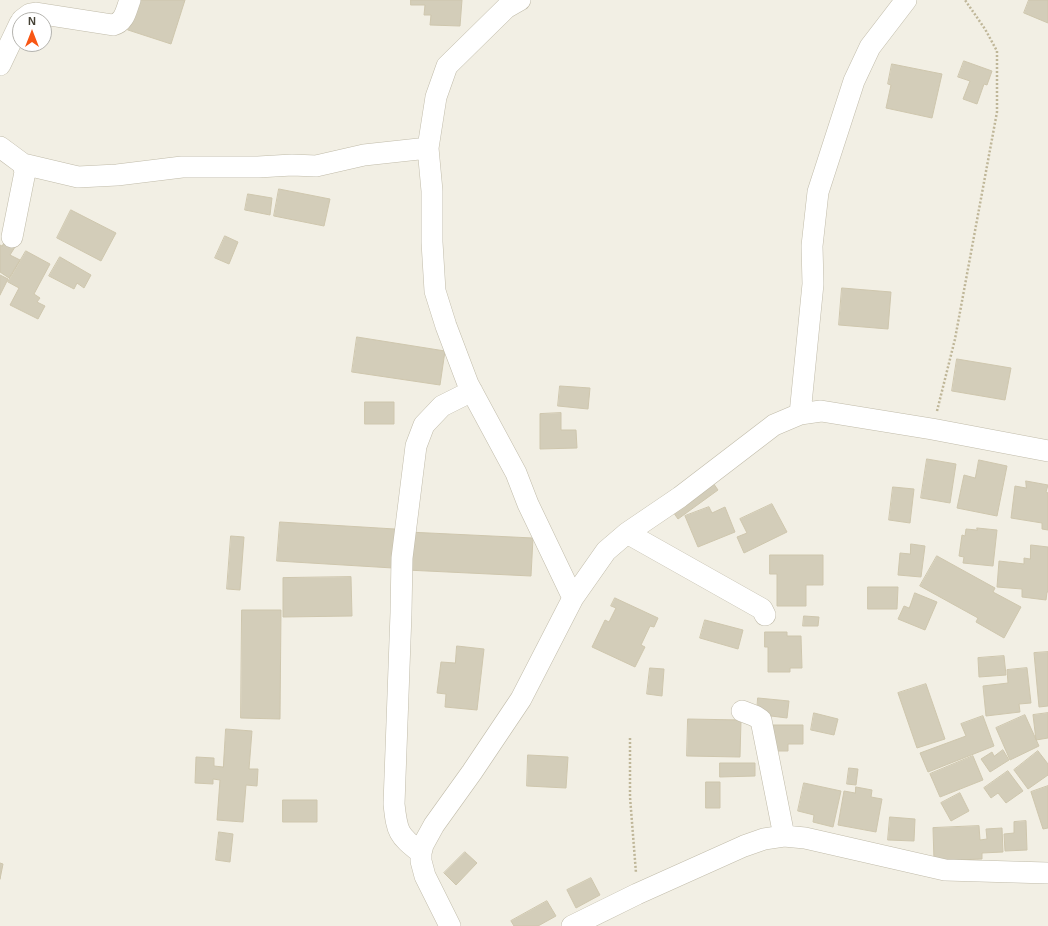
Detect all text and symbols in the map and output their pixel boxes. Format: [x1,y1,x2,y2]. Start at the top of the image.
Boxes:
north arrow [12,12,52,52]
text: N [28,15,36,27]

